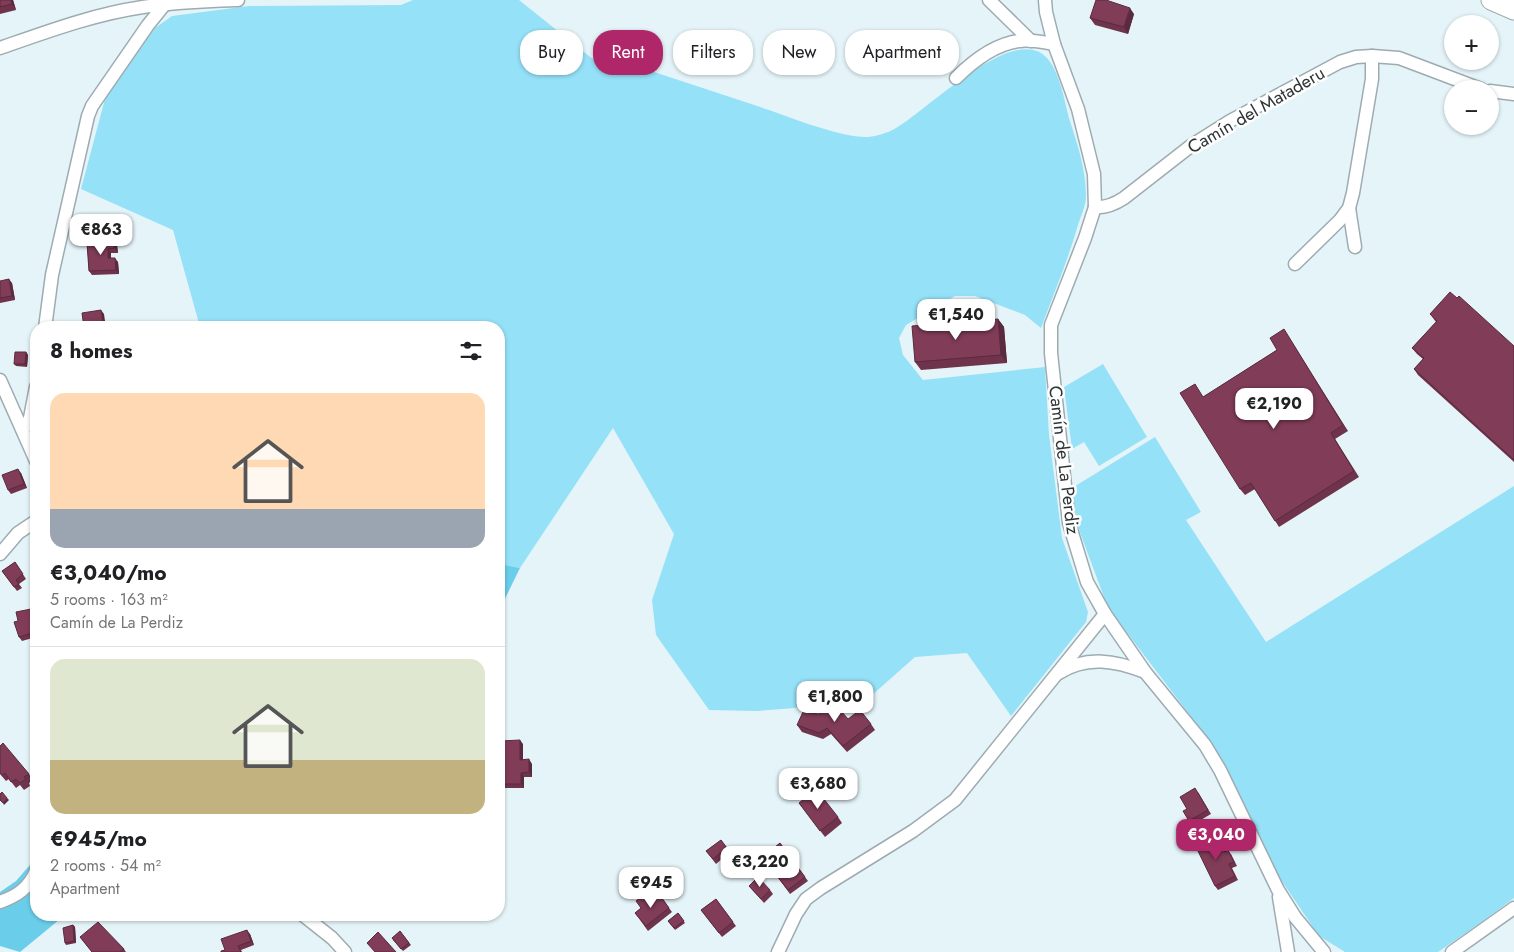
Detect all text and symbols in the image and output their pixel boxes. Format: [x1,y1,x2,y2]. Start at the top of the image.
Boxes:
map controls [1444,15,1499,135]
button: + [1444,15,1499,70]
chip: Buy [520,30,583,75]
chip: Rent [593,30,663,75]
chip: Filters [673,30,753,75]
chip: New [763,30,835,75]
chip: Apartment [845,30,959,75]
street label: Camín del Mataderu [1182,60,1330,160]
button: − [1444,80,1499,135]
pin: €863 [71,214,131,256]
text: €863 [80,218,122,241]
pin: €1,540 [915,298,997,341]
text: €1,540 [928,303,984,326]
text: 8 homes [50,336,133,366]
icon: filters [457,337,485,365]
street label: Camín de La Perdiz [1042,384,1086,537]
pin: €2,190 [1233,388,1315,430]
text: €2,190 [1246,392,1302,415]
icon: home [223,426,313,516]
text: €3,040/mo [50,558,167,588]
text: 5 rooms · 163 m² [50,588,168,611]
text: Camín de La Perdiz [50,611,183,634]
pin: €1,800 [794,680,876,723]
text: €1,800 [807,685,863,708]
icon: home [223,691,313,781]
pin: €3,680 [777,768,859,810]
text: €3,680 [790,772,846,795]
pin: €3,040 [1175,818,1257,861]
text: €3,040 [1187,823,1245,846]
text: €945/mo [50,824,147,854]
pin: €3,220 [719,846,801,888]
text: €3,220 [732,850,788,873]
text: 2 rooms · 54 m² [50,854,161,877]
pin: €945 [621,866,681,909]
text: €945 [630,871,672,894]
text: Apartment [50,877,120,900]

